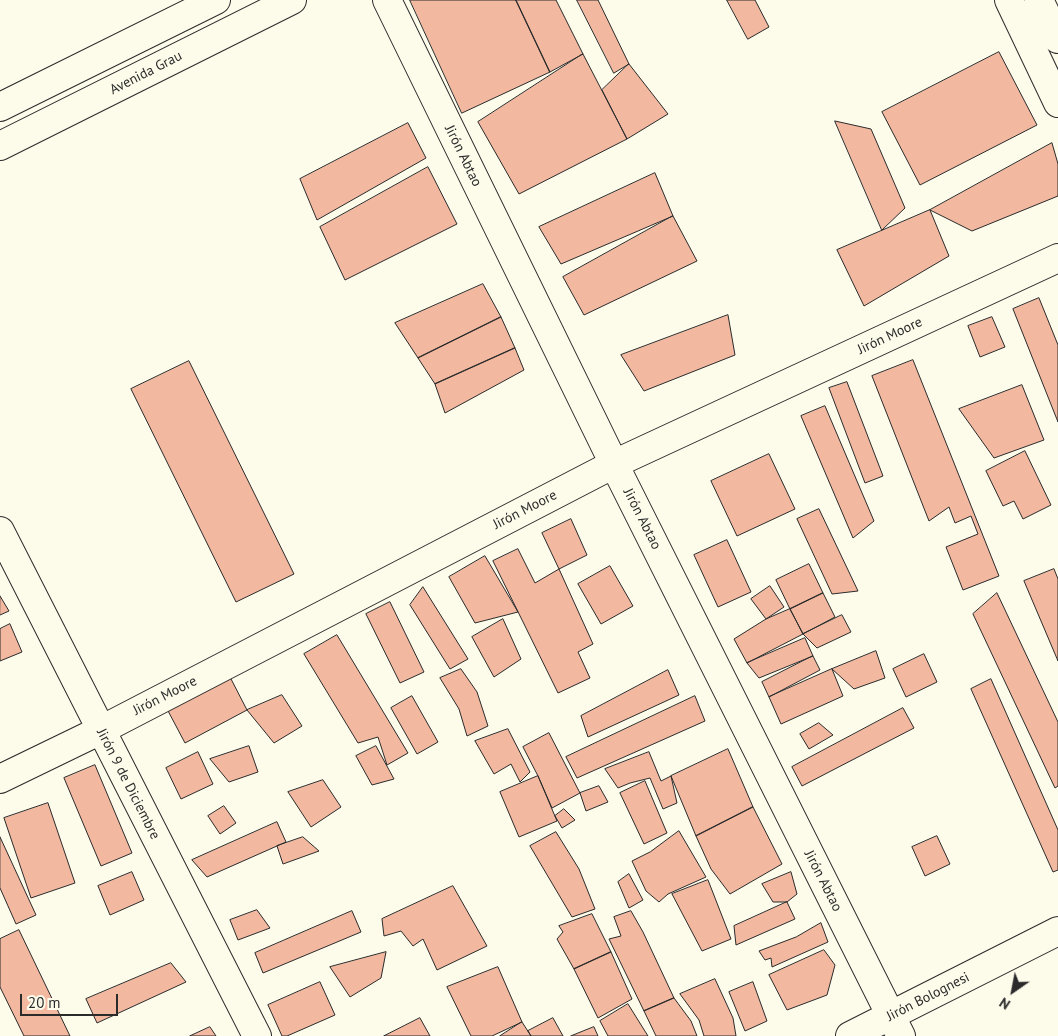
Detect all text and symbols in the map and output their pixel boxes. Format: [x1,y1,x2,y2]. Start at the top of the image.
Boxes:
street label: Avenida Grau [107,48,185,98]
street label: Jirón Abtao [441,122,485,190]
street label: Jirón Moore [855,314,925,358]
street label: Jirón Abtao [619,486,665,552]
street label: Jirón Moore [490,487,560,533]
street label: Jirón Moore [130,673,200,719]
street label: Jirón 9 de Diciembre [93,726,163,842]
street label: Jirón Abtao [800,848,846,914]
north arrow [988,966,1038,1016]
street label: Jirón Bolognesi [884,969,972,1025]
scale bar [22,984,120,1016]
text: 20 m [28,993,61,1012]
text: N [996,994,1014,1014]

